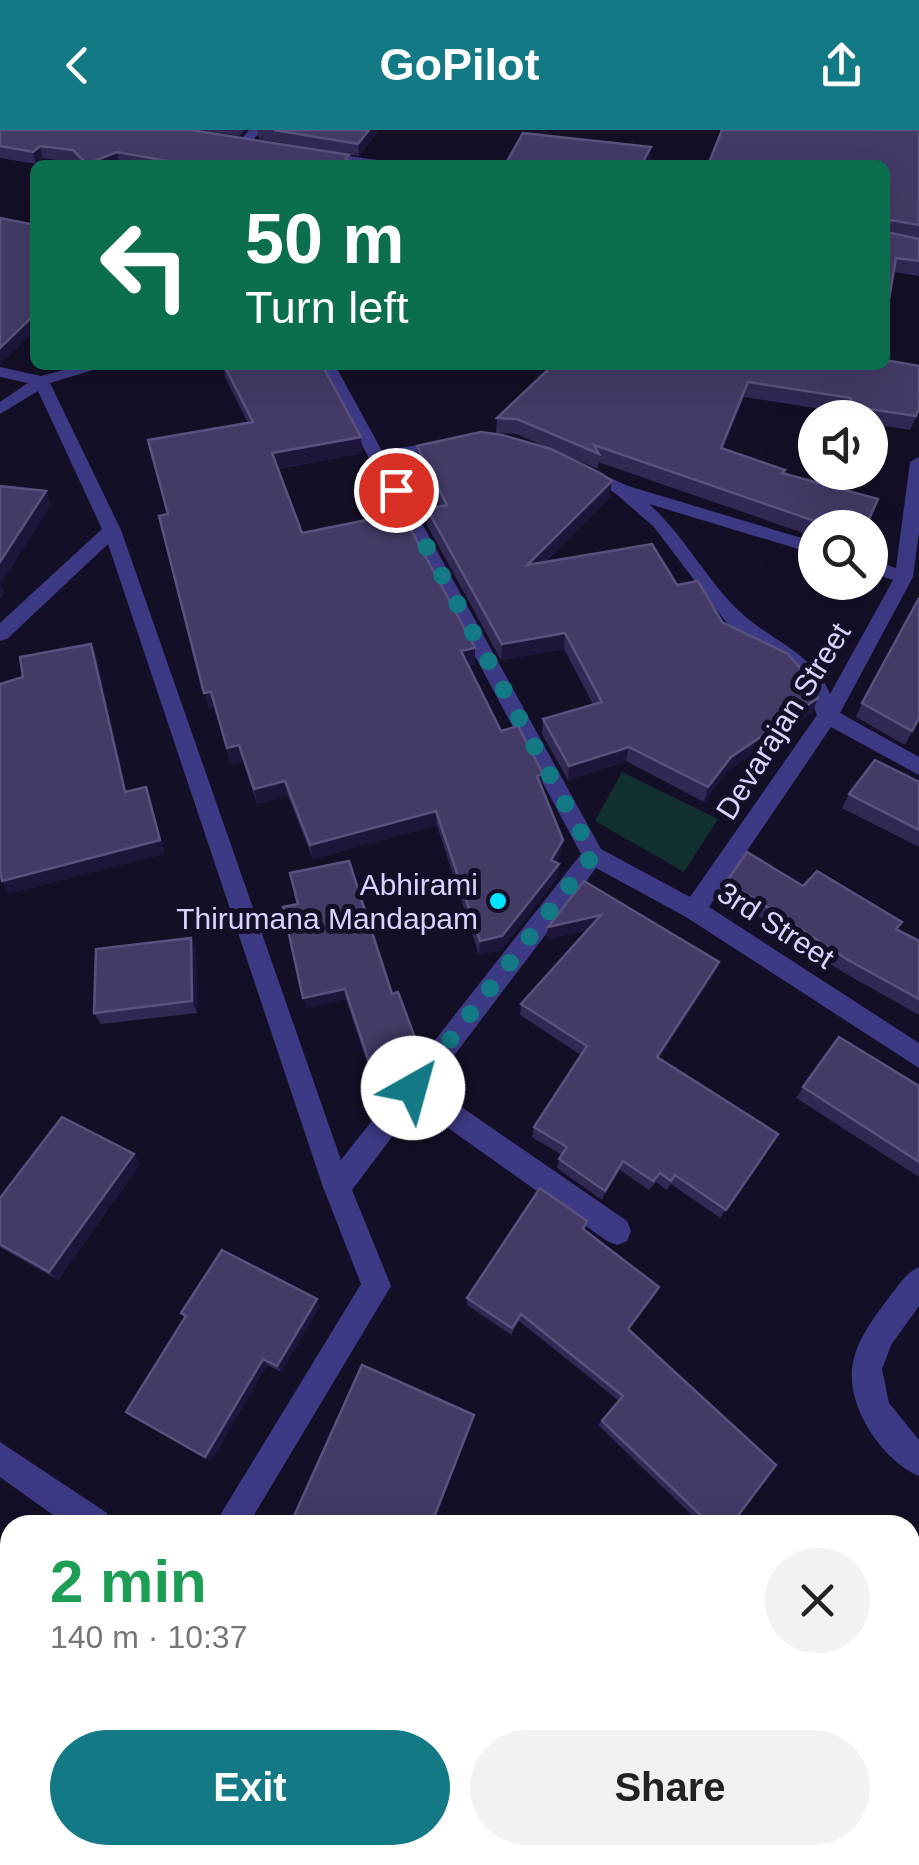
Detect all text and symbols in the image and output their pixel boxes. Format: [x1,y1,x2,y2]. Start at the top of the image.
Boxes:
icon: back [50,38,105,93]
icon: share [814,38,869,93]
text: GoPilot [380,39,539,90]
icon: left [80,200,210,330]
text: 50 m [245,200,405,278]
text: Turn left [245,282,408,333]
map controls [798,400,888,600]
button: sound [798,400,888,490]
pin [354,448,439,533]
icon: arrive [369,463,424,518]
button: search [798,510,888,600]
street label: Devarajan Street [709,616,857,825]
place label: Abhirami Thirumana Mandapam [176,868,478,935]
street label: 3rd Street [712,875,841,975]
marker: Abhirami Thirumana Mandapam [487,890,509,912]
position arrow [361,1036,465,1140]
text: 2 min [50,1548,207,1615]
button: close [765,1548,870,1653]
text: 140 m · 10:37 [50,1619,247,1655]
button: Exit [50,1730,450,1845]
button: Share [470,1730,870,1845]

